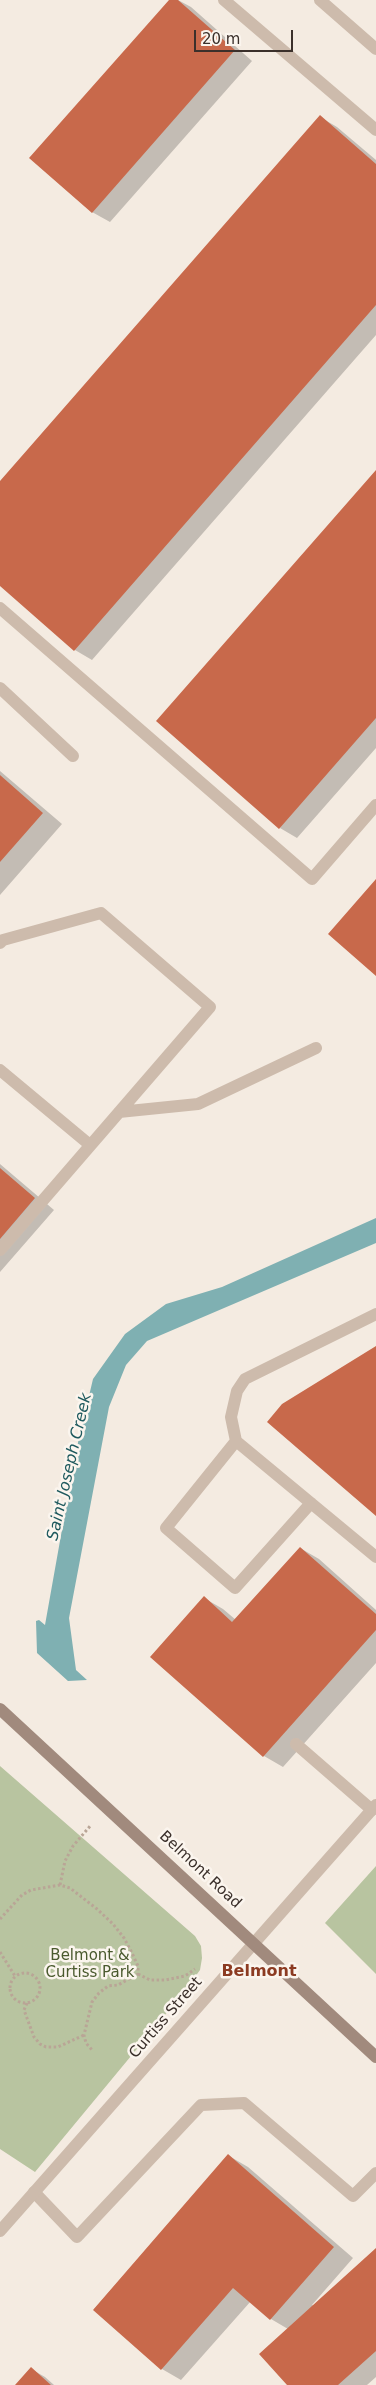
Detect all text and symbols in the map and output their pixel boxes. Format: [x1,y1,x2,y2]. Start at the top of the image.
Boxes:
scale bar [196,20,295,52]
text: 20 m [202,30,240,48]
water label: Saint Joseph Creek [44,1391,96,1543]
street label: Belmont Road [155,1828,245,1912]
park label: Belmont & Curtiss Park [45,1947,135,1982]
district label: Belmont [221,1962,297,1982]
street label: Curtiss Street [126,1974,206,2062]

